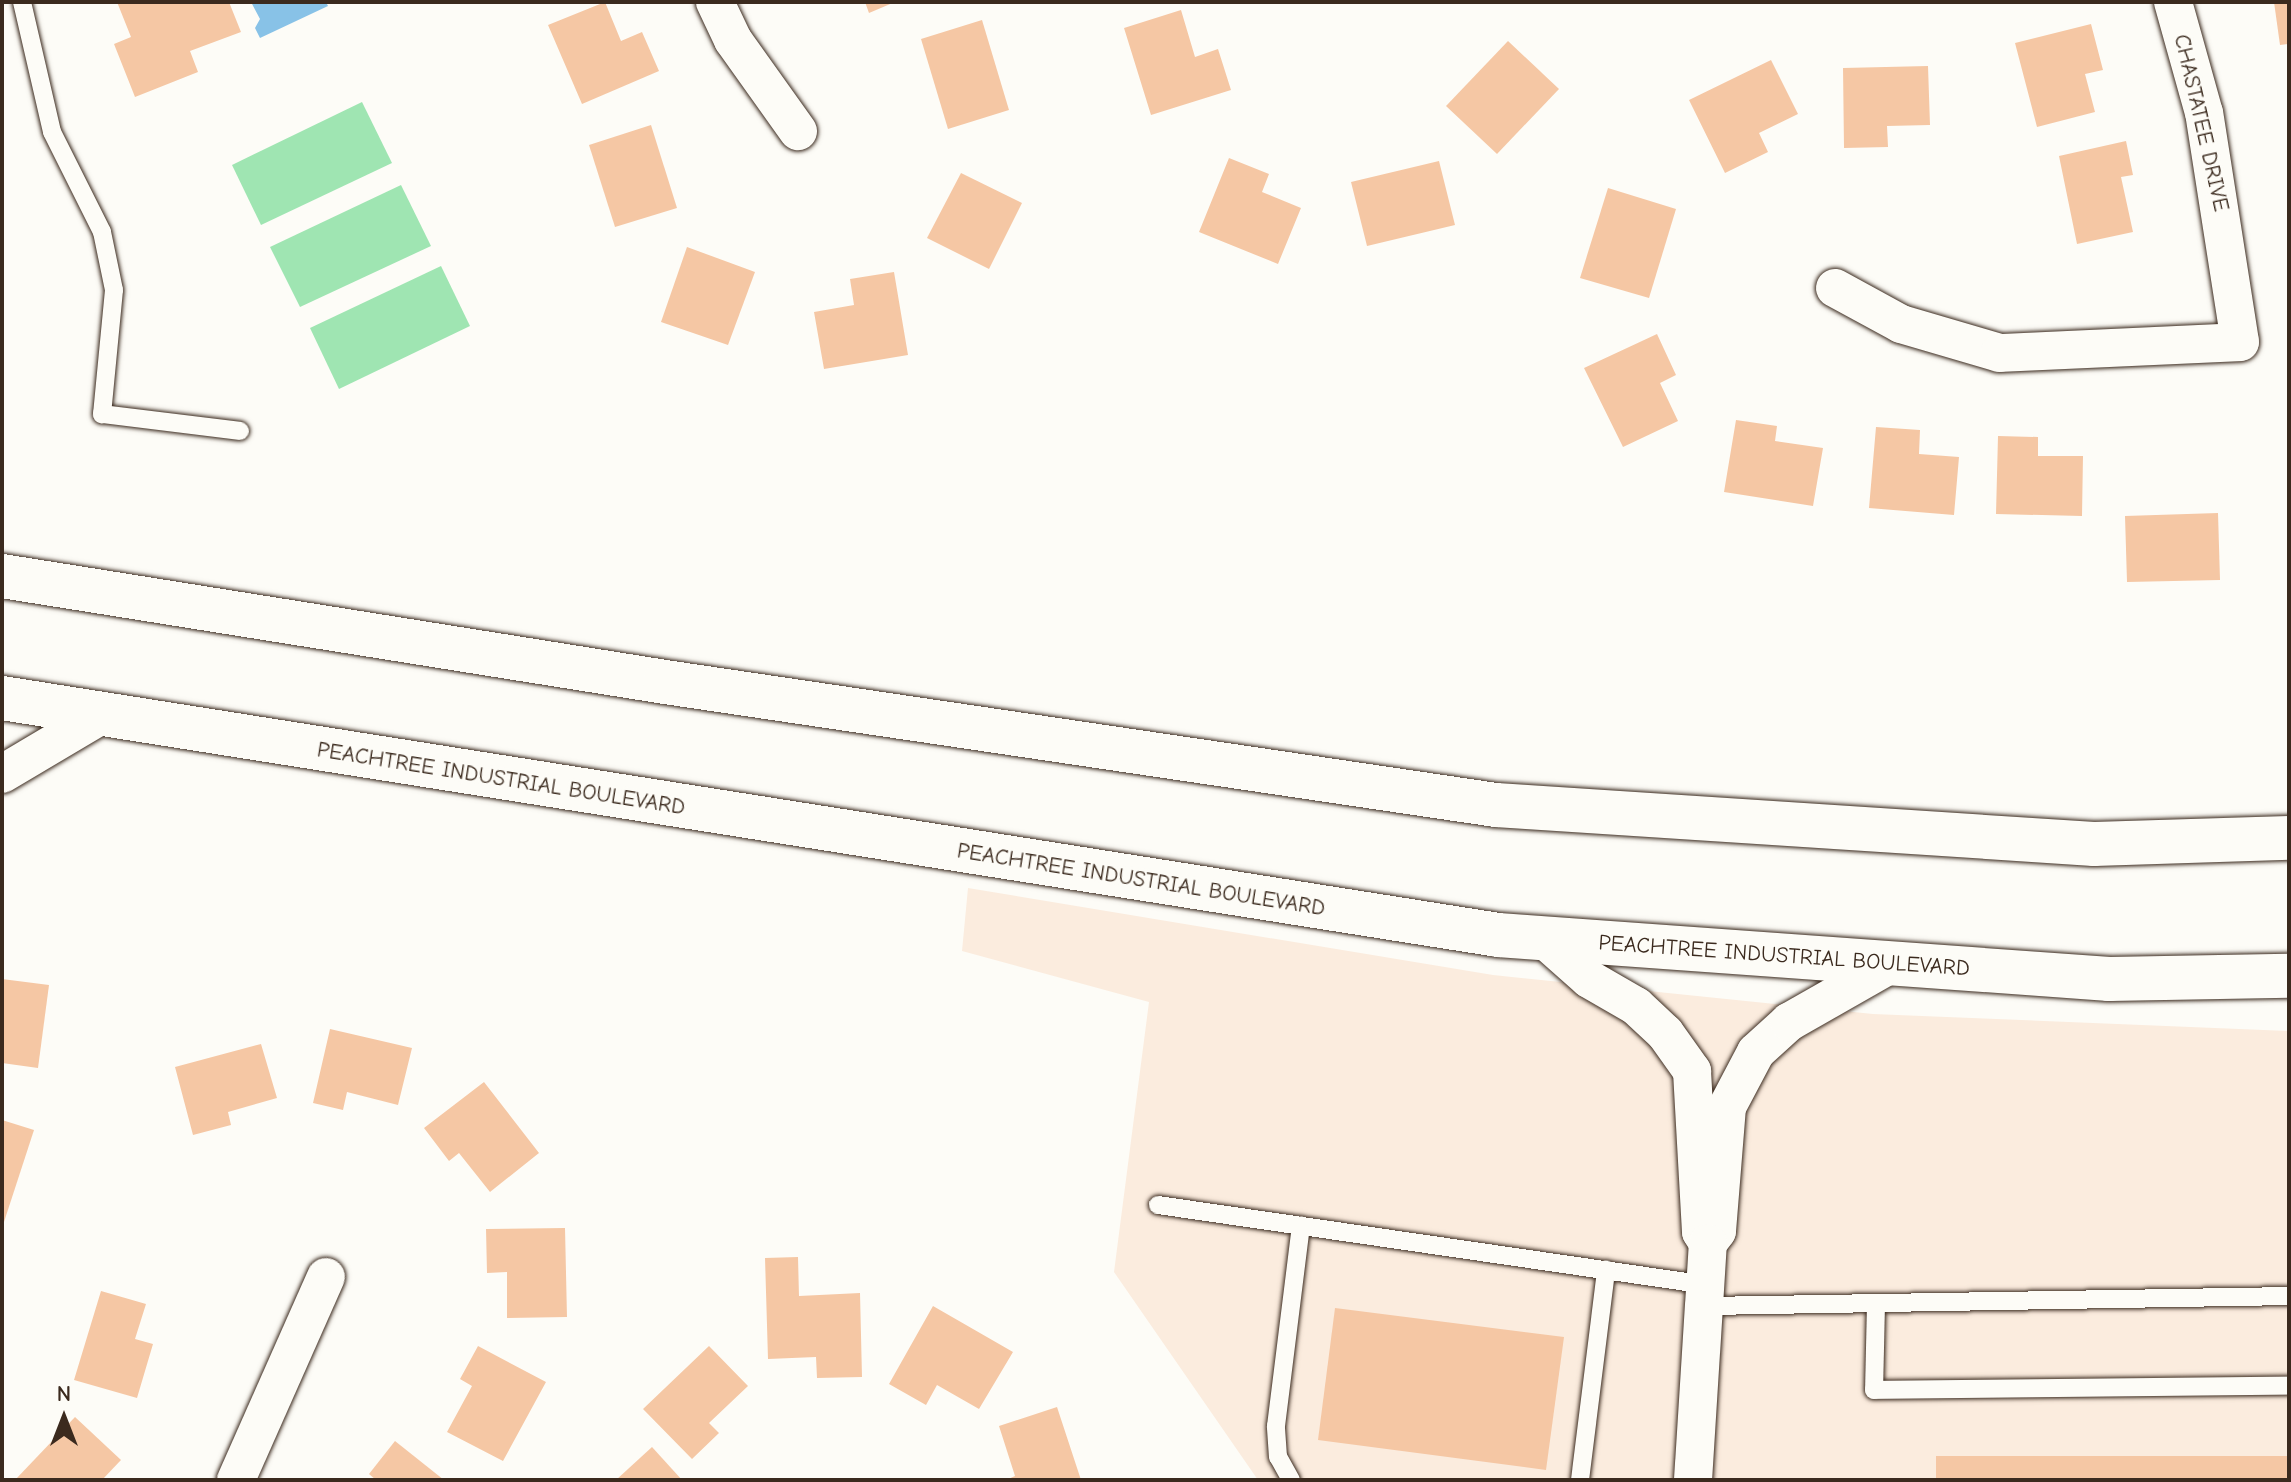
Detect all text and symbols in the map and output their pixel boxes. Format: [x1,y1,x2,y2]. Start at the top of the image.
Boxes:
street label: CHASTATEE DRIVE [2168,32,2234,214]
street label: PEACHTREE INDUSTRIAL BOULEVARD [315,737,687,821]
street label: PEACHTREE INDUSTRIAL BOULEVARD [955,838,1327,922]
street label: PEACHTREE INDUSTRIAL BOULEVARD [1597,930,1971,982]
north arrow [24,1378,104,1458]
text: N [57,1381,71,1407]

